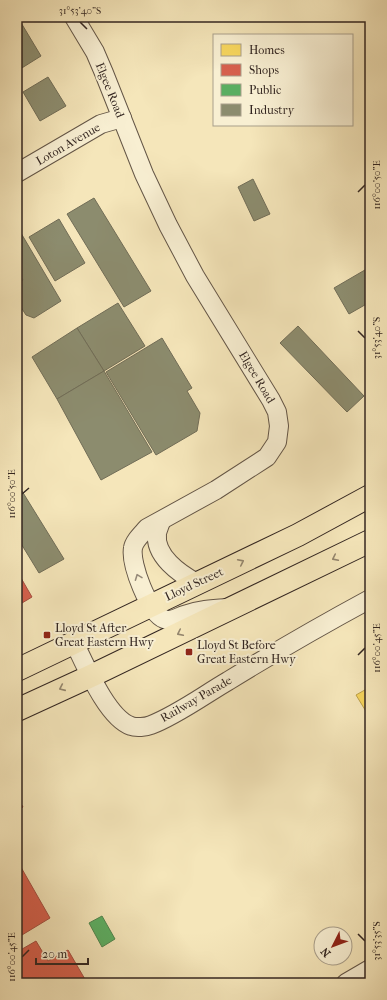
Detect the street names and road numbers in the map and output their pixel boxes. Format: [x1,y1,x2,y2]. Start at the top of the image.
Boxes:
street label: Elgee Road [93,60,128,120]
street label: Loton Avenue [33,120,103,168]
street label: Elgee Road [236,348,278,406]
street label: Lloyd Street [163,564,226,604]
street label: Railway Parade [158,673,234,725]

